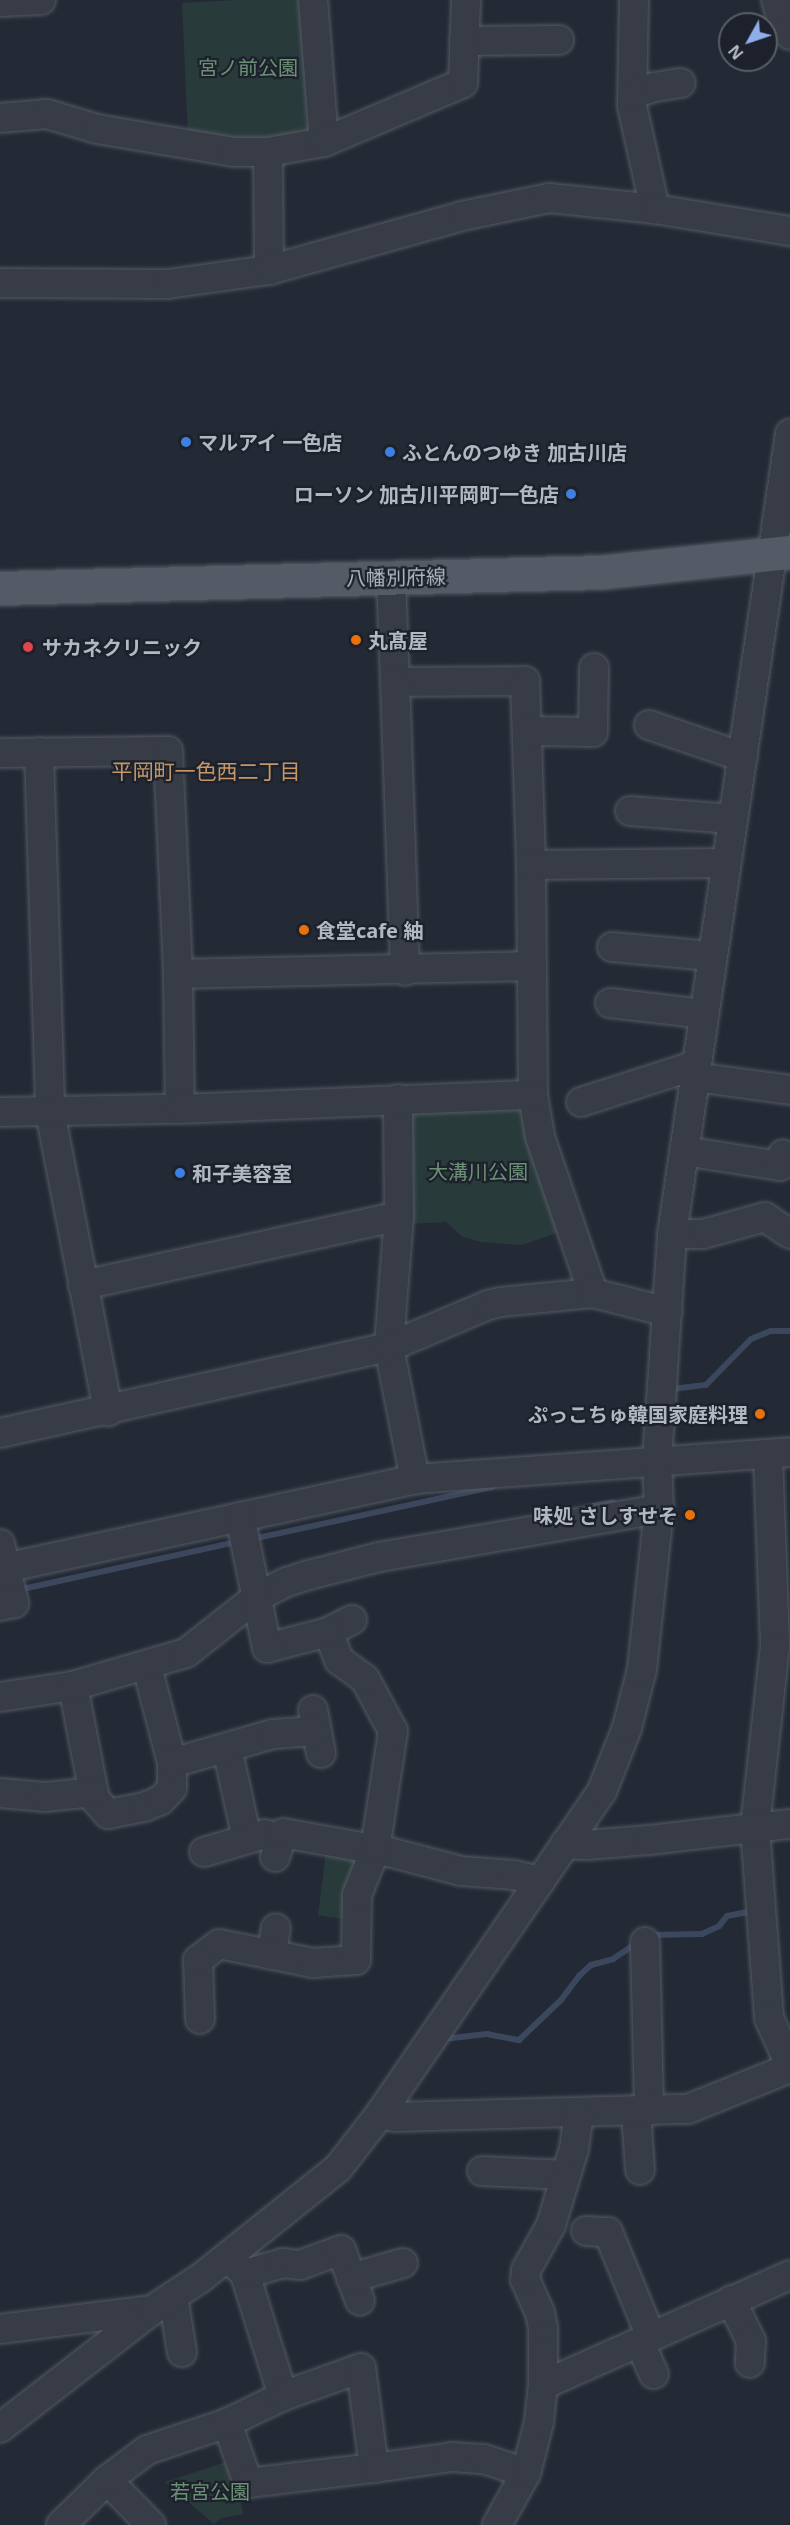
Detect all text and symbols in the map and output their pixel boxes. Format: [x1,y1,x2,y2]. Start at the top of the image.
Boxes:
north arrow [718,12,778,72]
text: N [723,40,748,64]
park label: 宮ノ前公園 [198,55,298,79]
place label: マルアイ 一色店 [198,430,343,454]
marker: マルアイ 一色店 [179,435,193,449]
place label: ふとんのつゆき 加古川店 [402,440,627,464]
marker: ふとんのつゆき 加古川店 [383,445,397,459]
place label: ローソン 加古川平岡町一色店 [294,482,559,506]
marker: ローソン 加古川平岡町一色店 [564,487,578,501]
street label: 八幡別府線 [346,564,446,590]
place label: 丸髙屋 [368,628,428,652]
marker: 丸髙屋 [349,633,363,647]
place label: サカネクリニック [42,635,202,659]
marker: サカネクリニック [19,638,37,656]
district label: 平岡町一色西二丁目 [112,758,300,784]
place label: 食堂cafe 紬 [316,918,423,942]
marker: 食堂cafe 紬 [297,923,311,937]
park label: 大溝川公園 [428,1159,528,1183]
place label: 和子美容室 [192,1161,292,1185]
marker: 和子美容室 [173,1166,187,1180]
place label: ぷっこちゅ韓国家庭料理 [528,1402,748,1426]
marker: ぷっこちゅ韓国家庭料理 [753,1407,767,1421]
place label: 味処 さしすせそ [533,1503,678,1527]
marker: 味処 さしすせそ [683,1508,697,1522]
park label: 若宮公園 [170,2479,250,2503]

